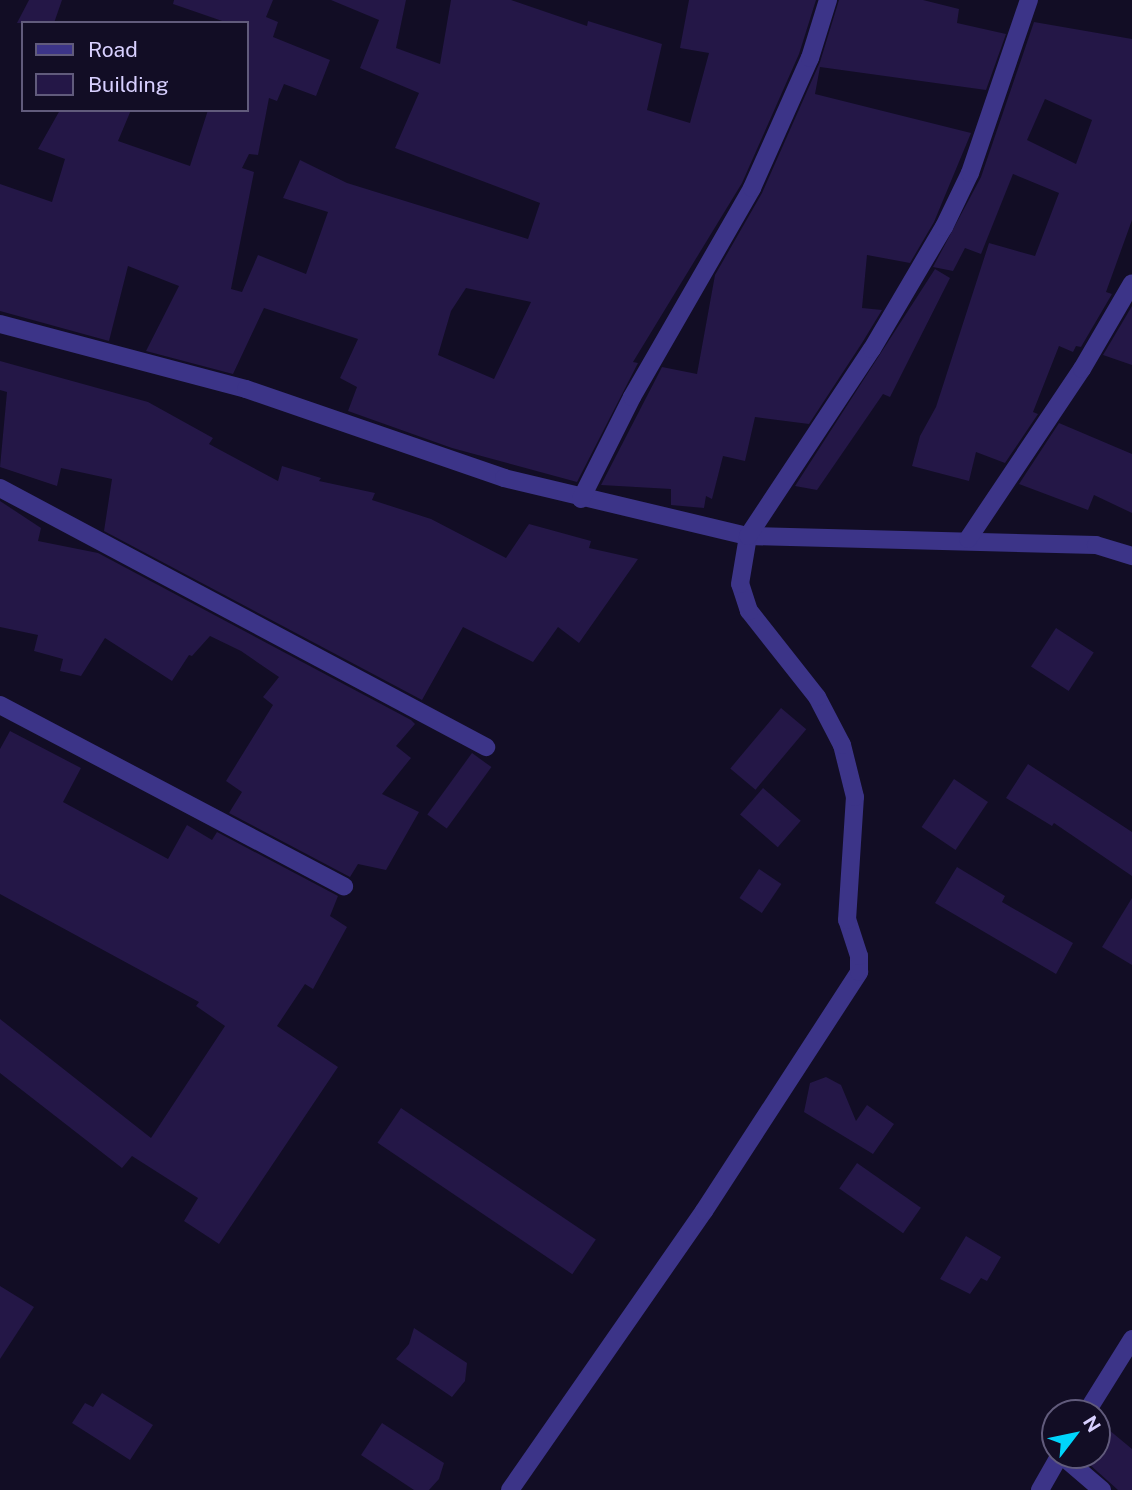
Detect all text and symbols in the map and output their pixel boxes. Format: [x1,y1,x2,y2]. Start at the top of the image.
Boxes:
legend [21,21,248,112]
text: Road [88,37,138,62]
text: Building [88,72,169,97]
north arrow [1041,1399,1111,1469]
text: N [1079,1412,1105,1436]

